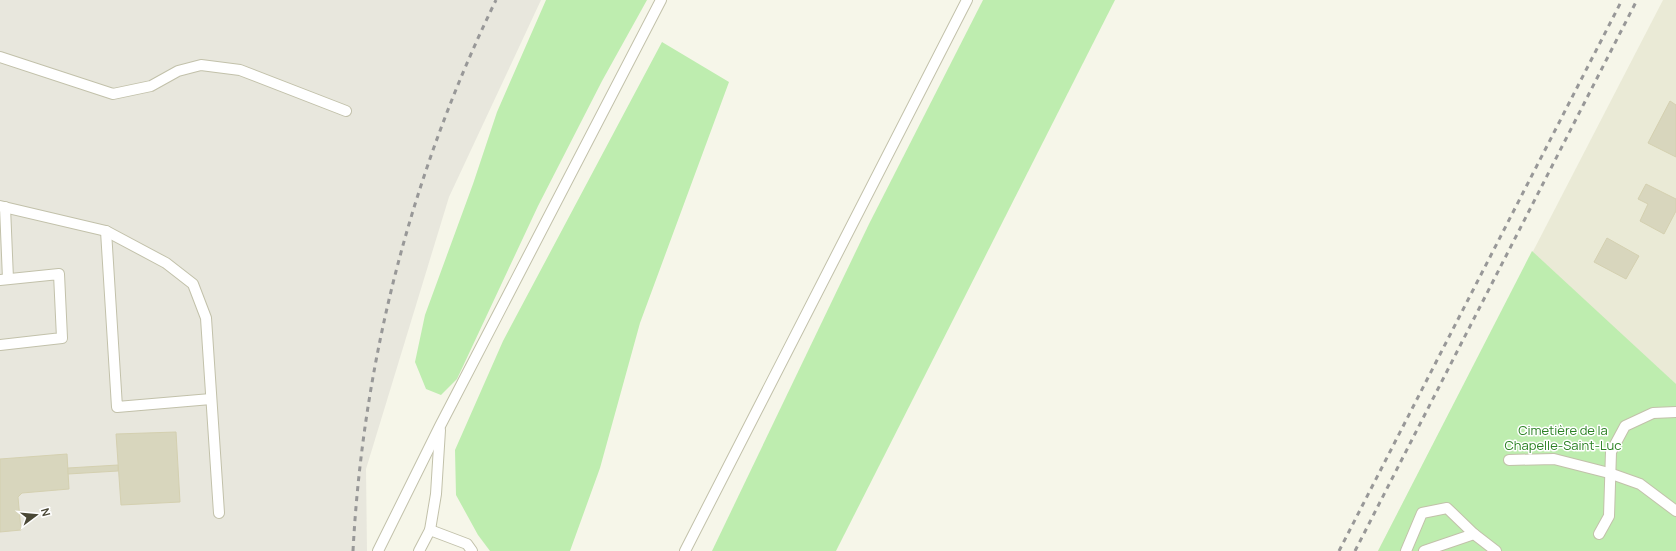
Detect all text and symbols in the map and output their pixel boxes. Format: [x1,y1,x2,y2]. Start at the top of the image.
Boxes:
park label: Cimetière de la Chapelle-Saint-Luc [1505,421,1621,454]
north arrow [16,495,56,535]
text: N [38,506,54,518]

